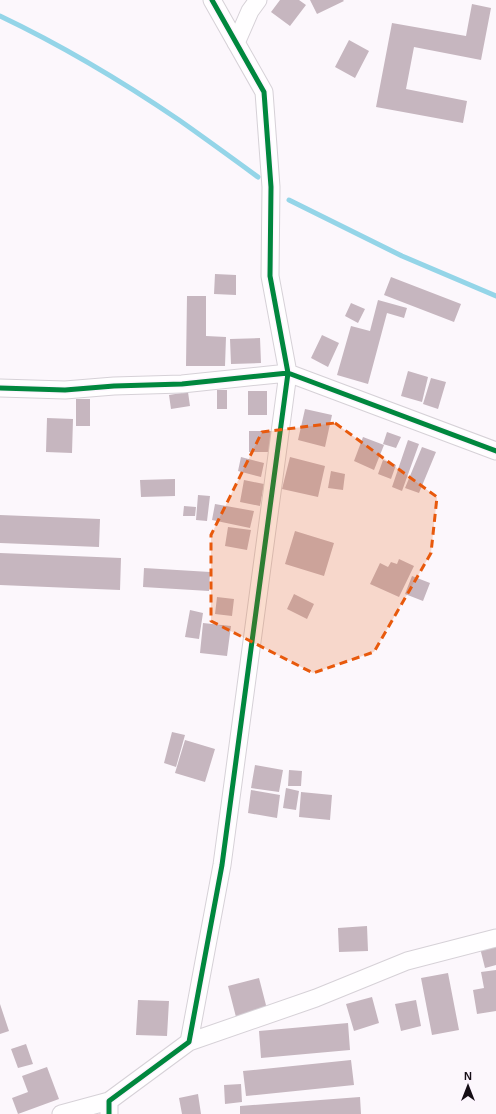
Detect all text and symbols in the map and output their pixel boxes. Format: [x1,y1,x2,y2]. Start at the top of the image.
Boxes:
north arrow [448,1066,488,1106]
text: N [464,1070,472,1082]

